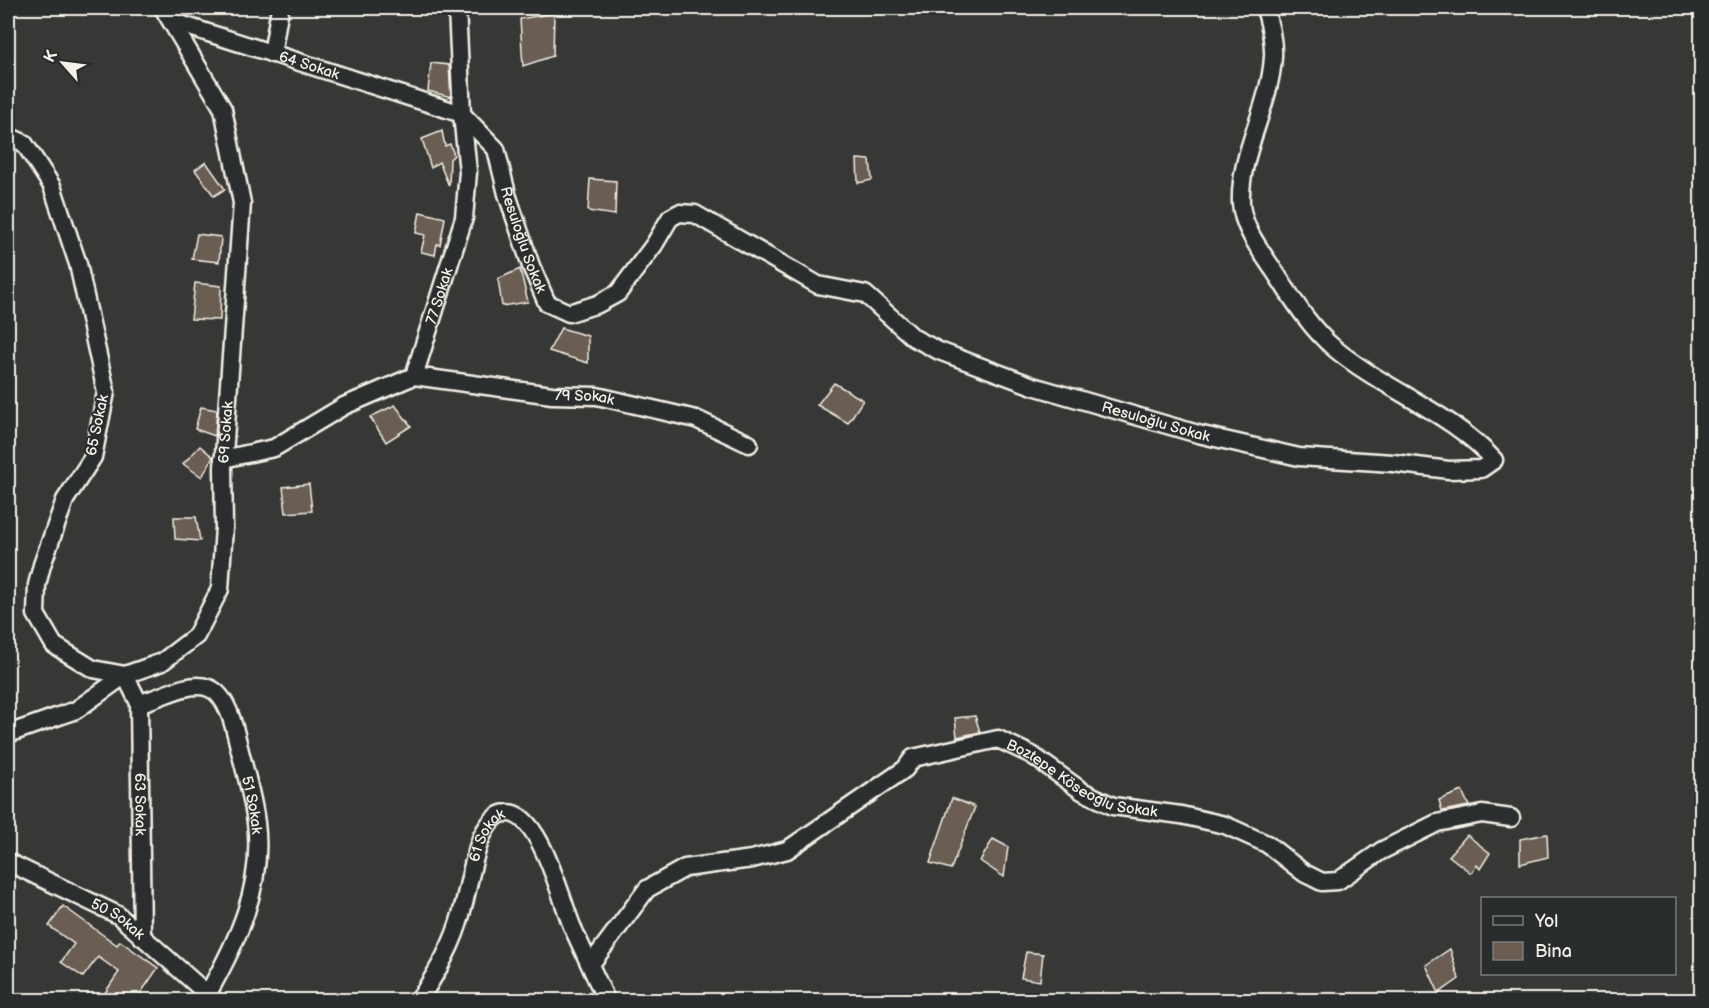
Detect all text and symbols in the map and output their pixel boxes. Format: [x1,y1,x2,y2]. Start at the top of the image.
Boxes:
north arrow [33,33,93,93]
text: K [40,47,62,66]
street label: 64 Sokak [276,47,342,84]
street label: Resuloğlu Sokak [496,185,551,297]
street label: 77 Sokak [422,265,458,327]
street label: 79 Sokak [554,386,617,410]
street label: 65 Sokak [82,392,113,457]
street label: Resuloğlu Sokak [1099,398,1212,447]
street label: 69 Sokak [214,400,238,464]
street label: Boztepe Köseoğlu Sokak [1003,735,1159,822]
street label: 63 Sokak [130,773,150,836]
street label: 51 Sokak [237,774,266,836]
street label: 61 Sokak [465,804,508,864]
street label: 50 Sokak [88,894,149,945]
legend [1481,897,1676,975]
text: Yol [1534,911,1558,932]
text: Bina [1535,941,1572,962]

